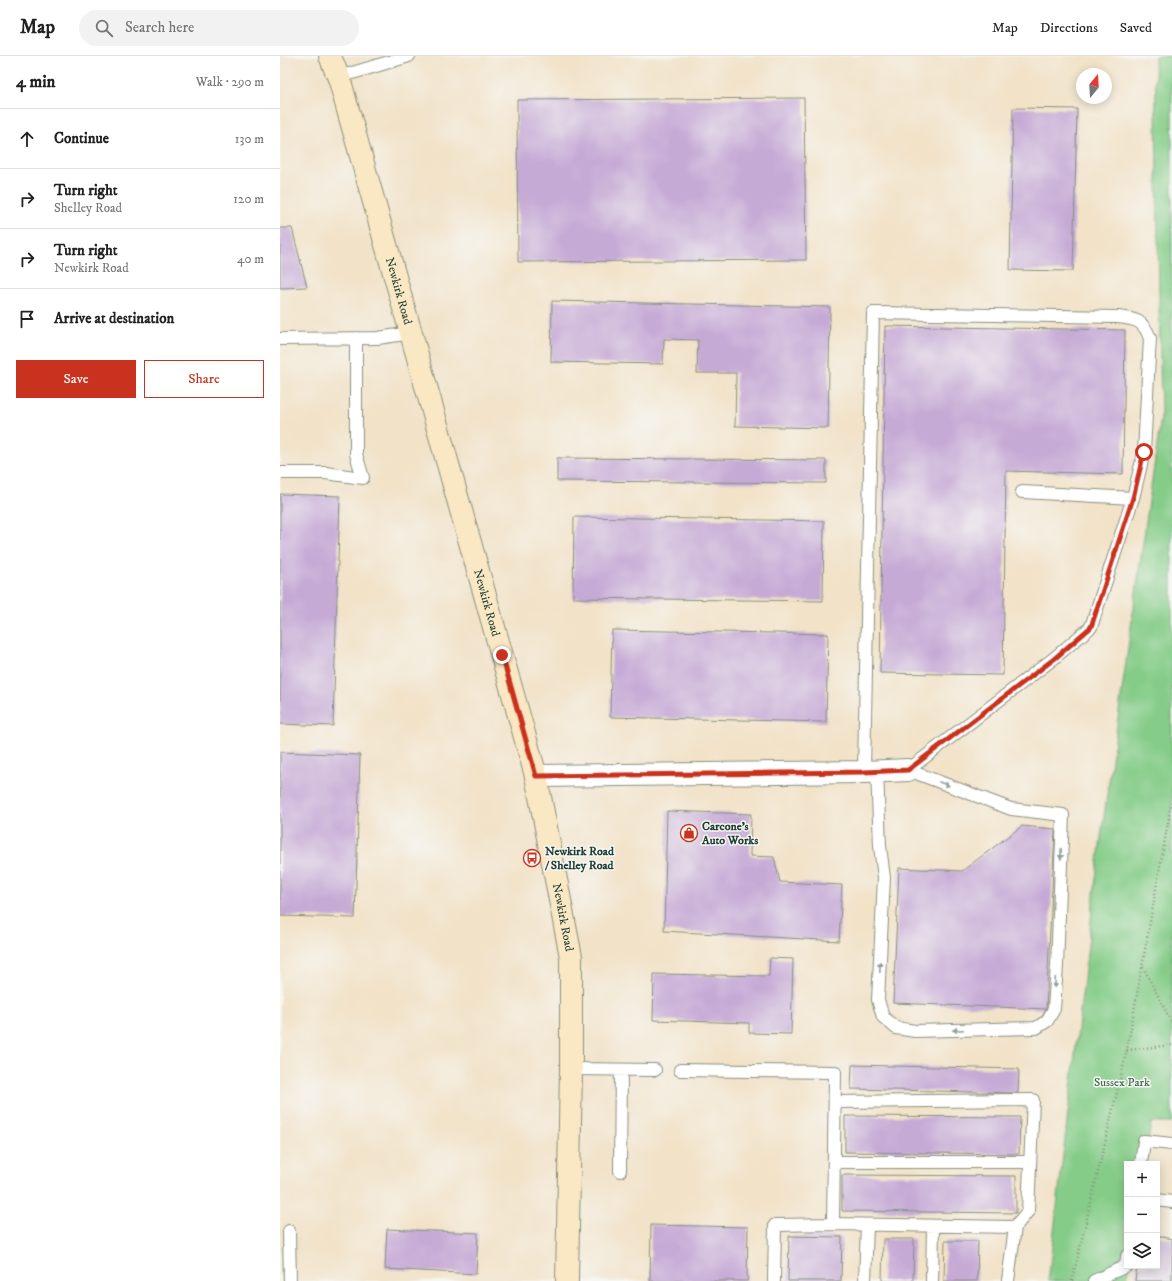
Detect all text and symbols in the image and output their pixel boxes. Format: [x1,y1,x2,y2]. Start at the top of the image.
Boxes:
search box [79,10,359,46]
text: Map [20,16,55,39]
icon: search [93,17,115,39]
text: Search here [125,18,194,37]
text: Map [992,19,1018,37]
text: Directions [1040,19,1098,37]
text: Saved [1120,19,1152,37]
north arrow [1076,68,1112,104]
text: 4 min [16,71,55,93]
text: Walk · 290 m [196,74,264,90]
icon: ahead [16,128,38,150]
text: Continue [54,129,109,148]
text: 130 m [235,131,264,147]
text: Turn right [54,181,117,200]
icon: right [16,188,38,210]
text: 120 m [233,191,264,207]
text: Shelley Road [54,200,122,216]
text: Turn right [54,241,117,260]
icon: right [16,248,38,270]
text: 40 m [237,251,264,267]
street label: Newkirk Road [382,256,416,326]
text: Newkirk Road [54,260,129,276]
icon: arrive [16,308,38,330]
text: Arrive at destination [54,309,174,328]
button: Save [16,360,136,398]
button: Share [144,360,264,398]
route start [1135,443,1153,461]
street label: Newkirk Road [470,568,504,638]
route end [493,646,511,664]
one-way arrow [939,782,951,788]
place label: Carcone's Auto Works [701,819,758,848]
shop icon: Carcone's Auto Works [679,823,699,843]
place label: Newkirk Road / Shelley Road [544,844,615,873]
one-way arrow [1058,847,1065,860]
bus stop icon: Newkirk Road / Shelley Road [522,848,542,868]
street label: Newkirk Road [549,882,577,953]
one-way arrow [877,960,883,973]
one-way arrow [1052,977,1059,989]
one-way arrow [951,1027,964,1033]
park label: Sussex Park [1094,1075,1150,1090]
map controls [1124,1161,1160,1269]
button: + [1124,1161,1160,1197]
button: − [1124,1197,1160,1233]
button: layers [1124,1233,1160,1269]

